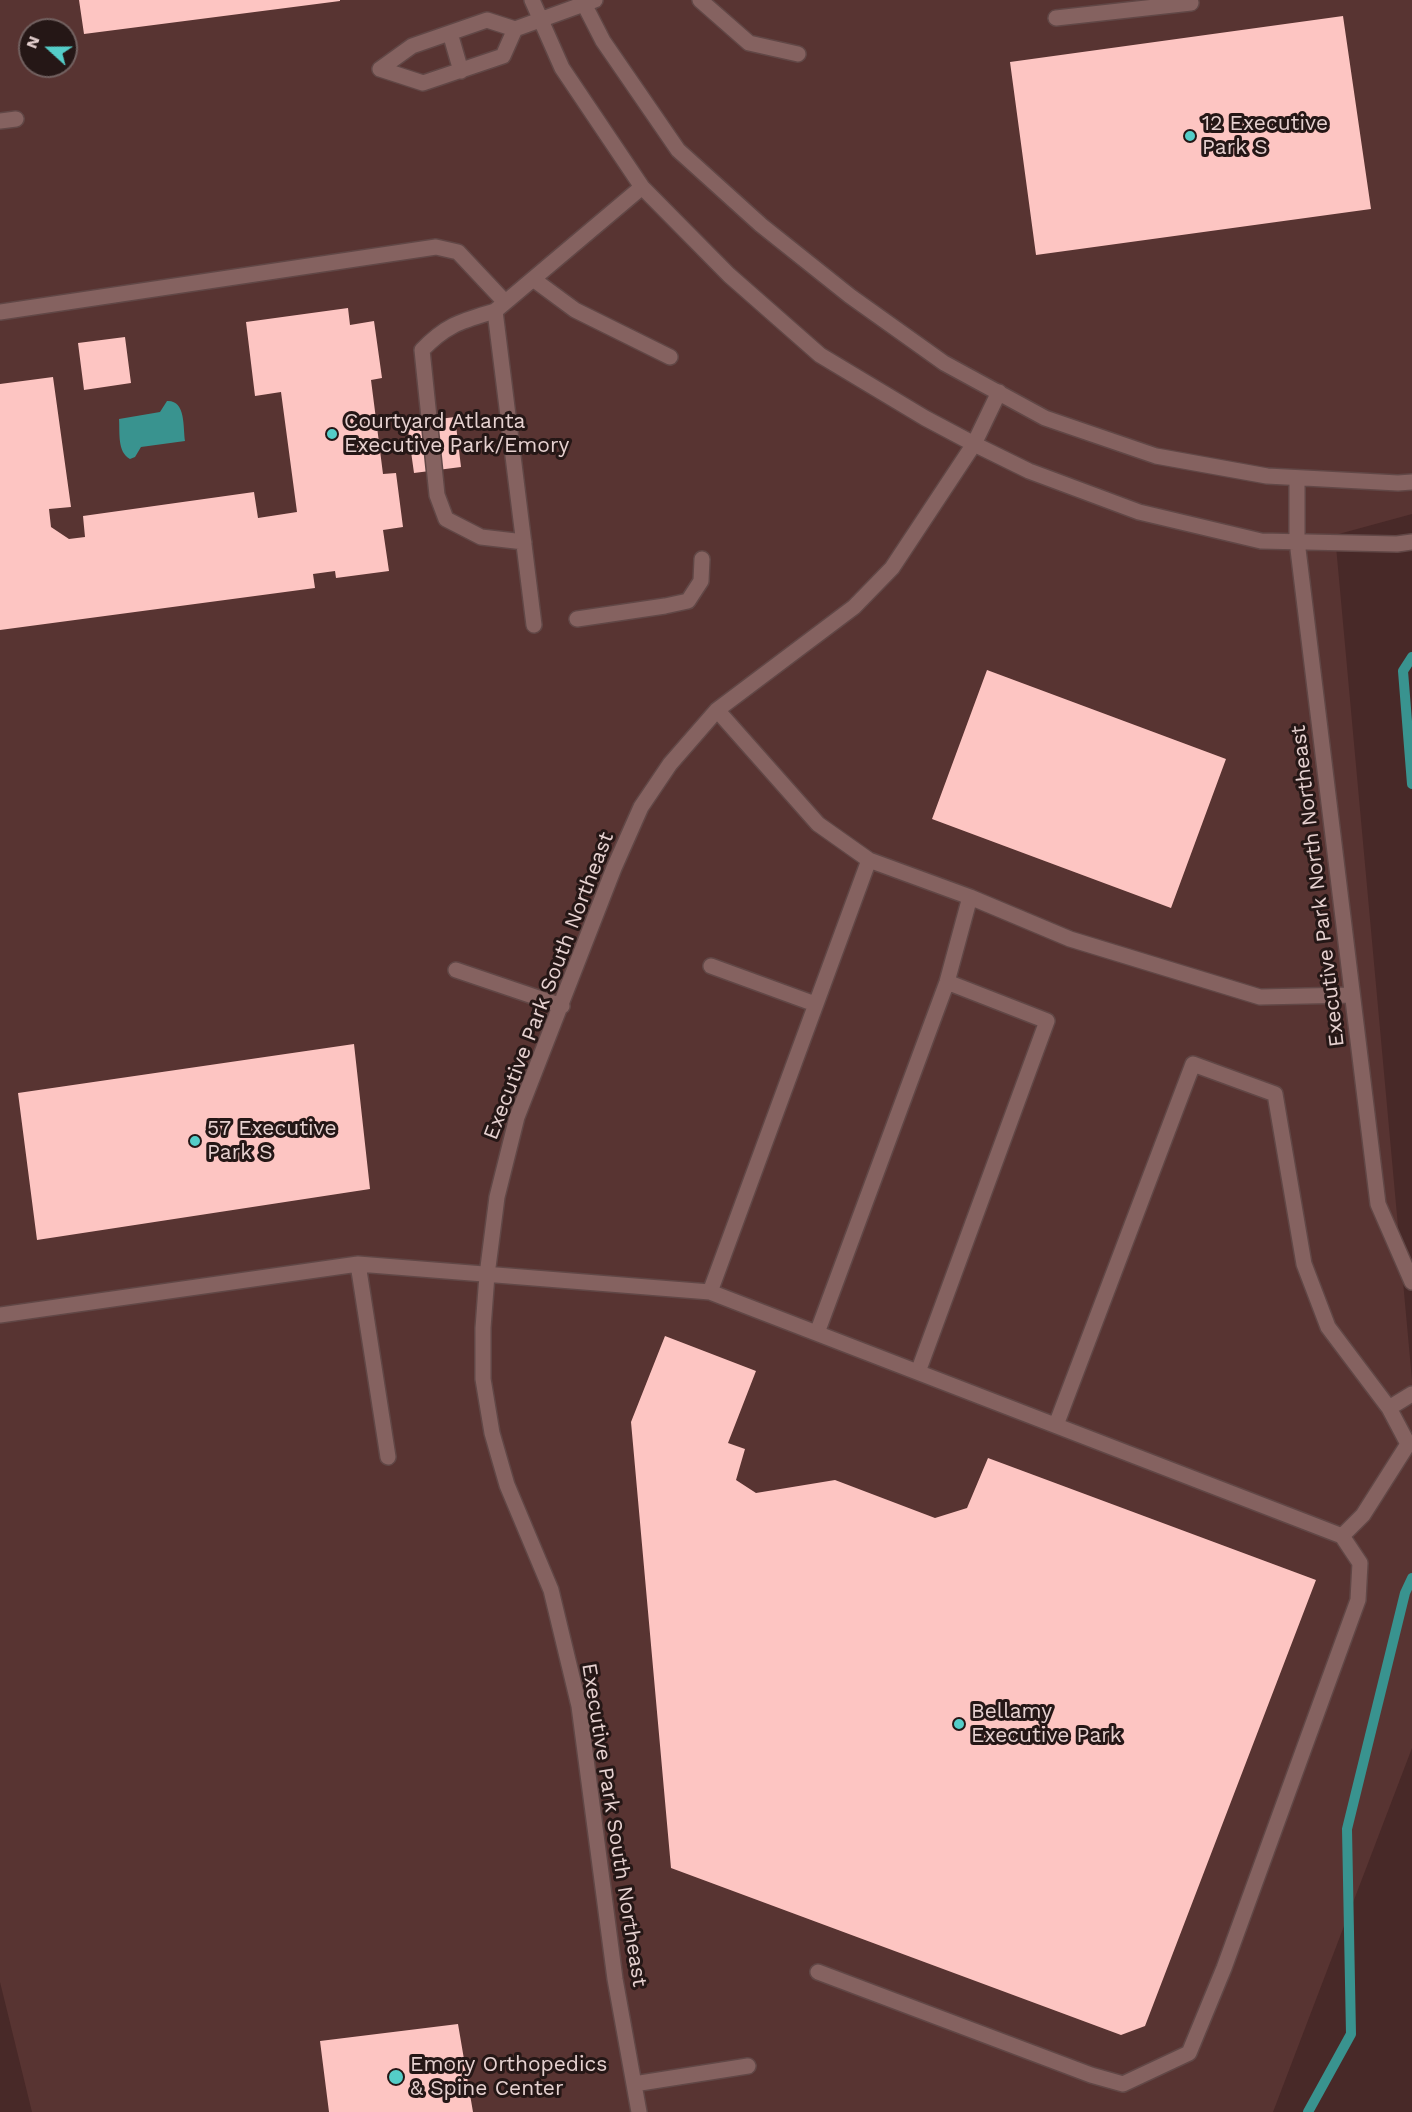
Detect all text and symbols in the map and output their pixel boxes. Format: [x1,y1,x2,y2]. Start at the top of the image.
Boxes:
north arrow [18,18,78,78]
text: N [22,33,44,51]
place label: 12 Executive Park S [1202,111,1328,161]
marker: 12 Executive Park S [1183,129,1197,143]
place label: Courtyard Atlanta Executive Park/Emory [344,409,569,459]
marker: Courtyard Atlanta Executive Park/Emory [325,427,339,441]
street label: Executive Park North Northeast [1286,724,1350,1048]
street label: Executive Park South Northeast [479,829,619,1143]
place label: 57 Executive Park S [207,1116,337,1166]
marker: 57 Executive Park S [188,1134,202,1148]
street label: Executive Park South Northeast [576,1661,652,1989]
place label: Bellamy Executive Park [971,1699,1122,1749]
marker: Bellamy Executive Park [952,1717,966,1731]
place label: Emory Orthopedics & Spine Center [410,2052,607,2102]
marker: Emory Orthopedics & Spine Center [387,2068,405,2086]

